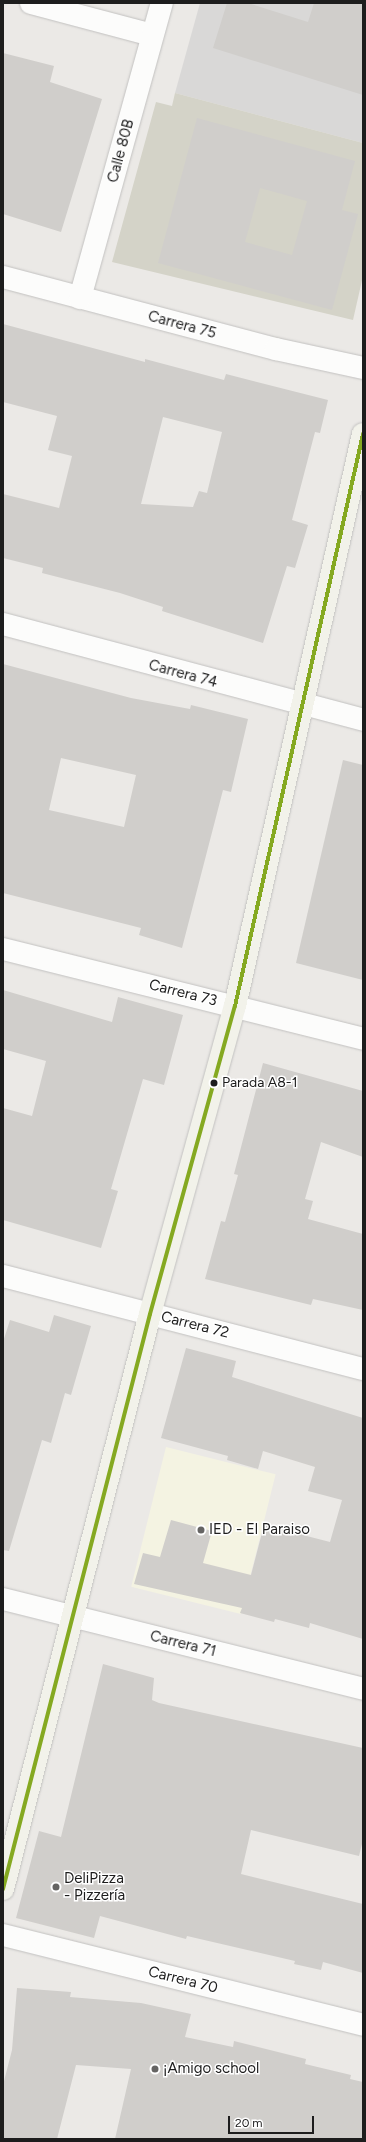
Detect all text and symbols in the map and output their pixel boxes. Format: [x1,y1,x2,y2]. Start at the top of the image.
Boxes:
street label: Calle 80B [104,117,138,185]
street label: Carrera 75 [146,307,218,343]
street label: Carrera 74 [147,656,219,692]
street label: Carrera 73 [147,976,219,1010]
place label: Parada A8-1 [222,1075,297,1091]
marker: Parada A8-1 [209,1078,219,1088]
street label: Carrera 72 [159,1308,231,1342]
place label: IED - El Paraiso [209,1521,310,1539]
marker: IED - El Paraiso [196,1525,206,1535]
street label: Carrera 71 [148,1627,218,1661]
place label: DeliPizza - Pizzería [64,1869,125,1904]
marker: DeliPizza - Pizzería [51,1882,61,1892]
street label: Carrera 70 [146,1963,220,1997]
place label: ¡Amigo school [163,2060,259,2078]
marker: ¡Amigo school [150,2064,160,2074]
scale bar [230,2108,316,2134]
text: 20 m [235,2116,263,2130]

